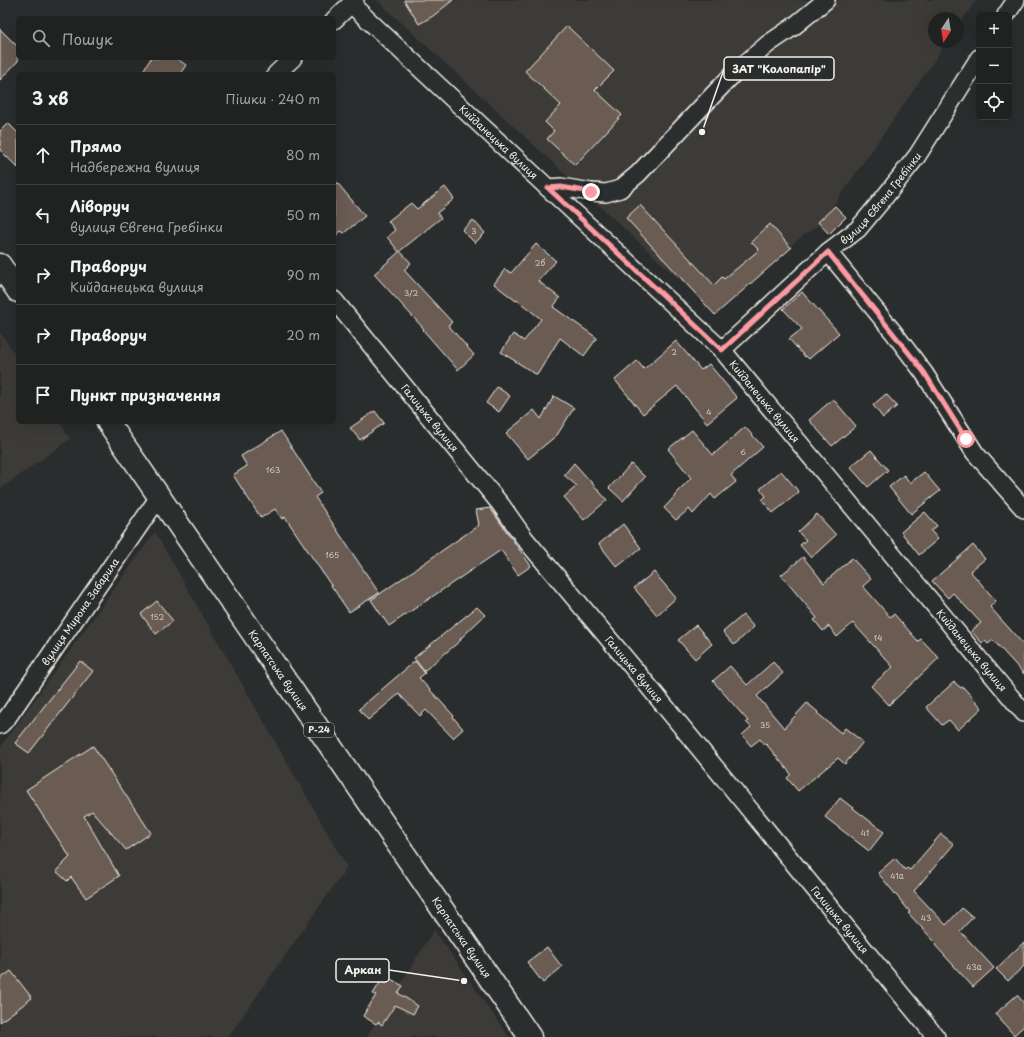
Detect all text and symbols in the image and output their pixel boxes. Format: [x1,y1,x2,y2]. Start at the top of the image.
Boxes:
north arrow [928,12,964,48]
map controls [976,12,1012,120]
button: + [976,12,1012,48]
search box [16,16,336,60]
icon: search [30,27,52,49]
text: Пошук [62,27,113,50]
button: − [976,48,1012,84]
callout: ЗАТ "Колопапір" [724,57,834,80]
text: ЗАТ "Колопапір" [731,60,826,77]
button: locate [976,84,1012,120]
text: 3 хв [32,85,68,111]
text: Пішки · 240 m [225,89,320,108]
street label: Кийданецька вулиця [456,101,542,182]
text: Прямо [70,134,121,157]
icon: ahead [32,144,54,166]
text: 80 m [286,145,320,164]
street label: вулиця Євгена Гребінки [836,149,924,247]
text: Надбережна вулиця [70,157,200,176]
route end [582,183,600,201]
text: Ліворуч [70,194,130,217]
icon: left [32,204,54,226]
text: 50 m [286,205,320,224]
text: вулиця Євгена Гребінки [70,217,223,236]
house number: 3 [471,225,477,237]
text: Праворуч [70,254,147,277]
house number: 2б [535,257,546,269]
icon: right [32,264,54,286]
text: 90 m [287,265,320,284]
text: Кийданецька вулиця [70,277,204,296]
house number: 3/2 [404,287,418,299]
text: Праворуч [70,323,147,346]
icon: right [32,324,54,346]
text: 20 m [286,325,320,344]
house number: 2 [671,346,677,358]
street label: Кийданецька вулиця [726,357,804,445]
street label: Галицька вулиця [398,381,462,455]
text: Пункт призначення [70,383,221,406]
icon: arrive [32,384,54,406]
house number: 4 [706,406,712,418]
route start [957,430,975,448]
house number: 6 [740,446,746,458]
house number: 163 [266,464,280,476]
house number: 165 [325,549,339,561]
street label: вулиця Мирона Забарила [37,554,122,668]
street label: Кийданецька вулиця [934,606,1011,694]
house number: 152 [150,611,164,623]
street label: Карпатська вулиця [246,626,312,713]
street label: Галицька вулиця [602,632,667,706]
house number: 14 [874,632,882,644]
house number: 35 [760,719,770,731]
road number: Р-24 [304,723,334,737]
house number: 41 [861,827,869,839]
house number: 41а [890,870,904,882]
street label: Галицька вулиця [808,882,872,956]
street label: Карпатська вулиця [429,894,495,981]
house number: 43 [921,912,931,924]
callout: Аркан [336,959,389,982]
text: Аркан [345,961,381,978]
house number: 43а [966,961,982,973]

